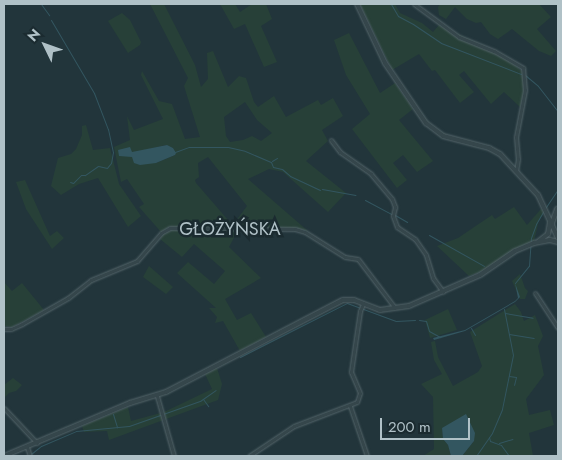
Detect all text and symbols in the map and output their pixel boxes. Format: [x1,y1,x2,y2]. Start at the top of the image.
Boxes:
north arrow [20,20,70,70]
text: N [23,24,45,46]
street label: GŁOŻYŃSKA [179,218,281,240]
scale bar [382,408,472,440]
text: 200 m [388,416,431,438]

